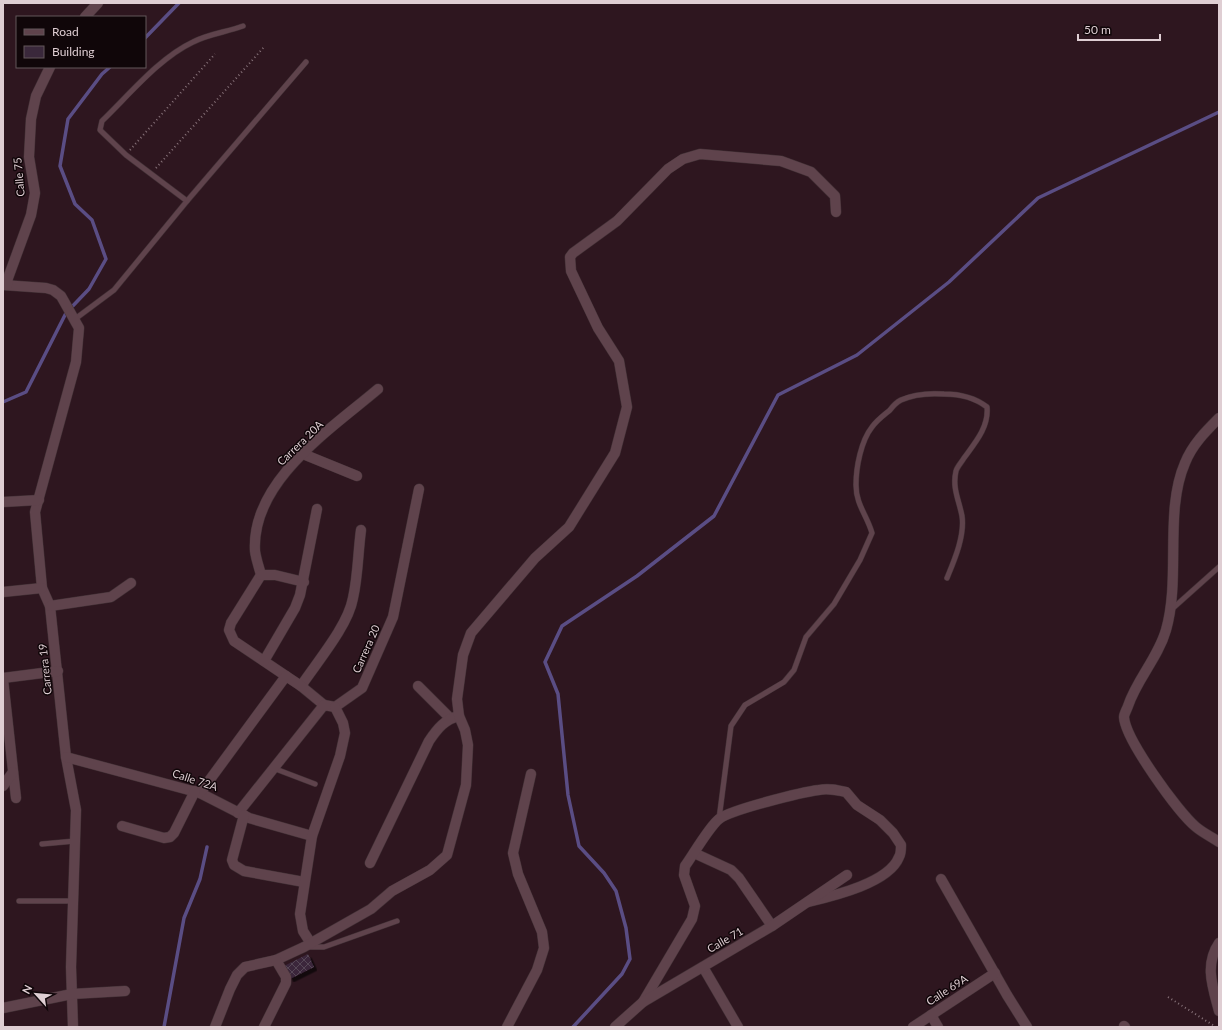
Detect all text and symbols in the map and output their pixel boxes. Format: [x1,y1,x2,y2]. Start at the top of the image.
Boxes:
legend [16,16,146,68]
scale bar [1078,16,1160,42]
text: 50 m [1084,22,1111,37]
text: Road [52,24,79,39]
text: Building [52,44,95,59]
street label: Calle 75 [10,157,27,197]
street label: Carrera 20A [274,417,326,468]
street label: Carrera 20 [349,622,382,675]
street label: Carrera 19 [35,643,54,695]
street label: Calle 72A [171,766,220,793]
street label: Calle 71 [704,924,745,955]
street label: Calle 69A [924,971,970,1008]
north arrow [16,974,56,1014]
text: N [19,983,34,996]

